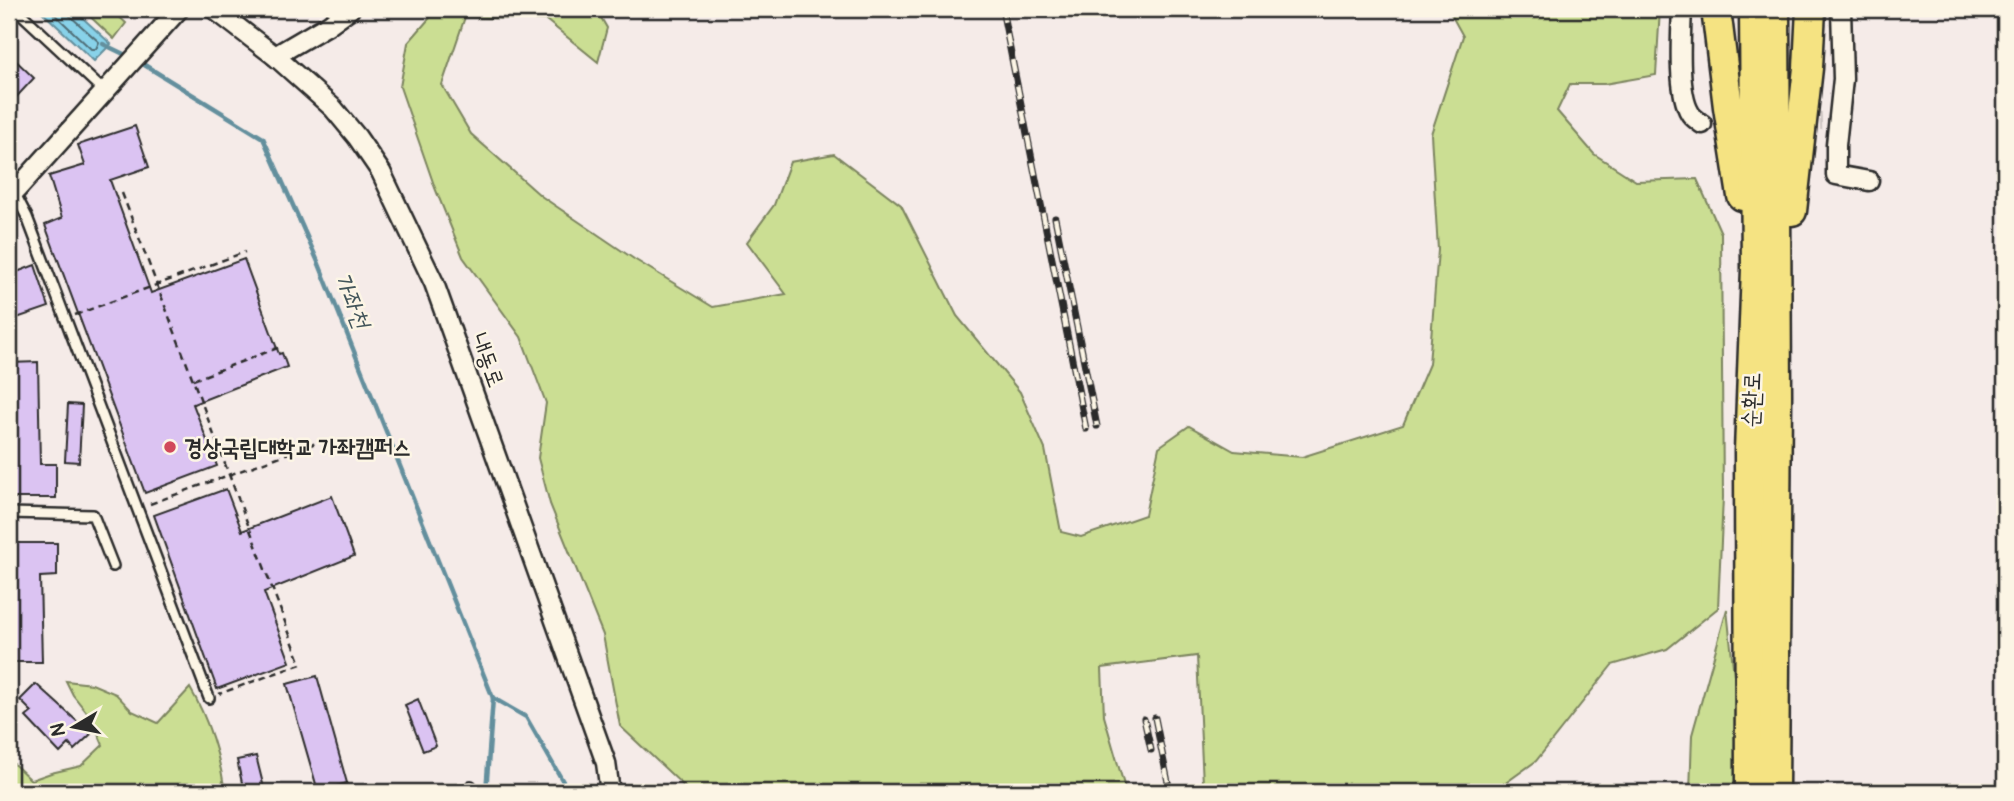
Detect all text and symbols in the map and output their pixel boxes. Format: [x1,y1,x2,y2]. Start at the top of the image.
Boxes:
water label: 가좌천 [327,268,377,335]
street label: 내동로 [464,329,511,391]
street label: 순환로 [1736,372,1767,428]
place label: 경상국립대학교 가좌캠퍼스 [184,433,411,462]
marker: 경상국립대학교 가좌캠퍼스 [162,439,178,455]
north arrow [38,692,108,762]
text: N [45,721,71,738]

